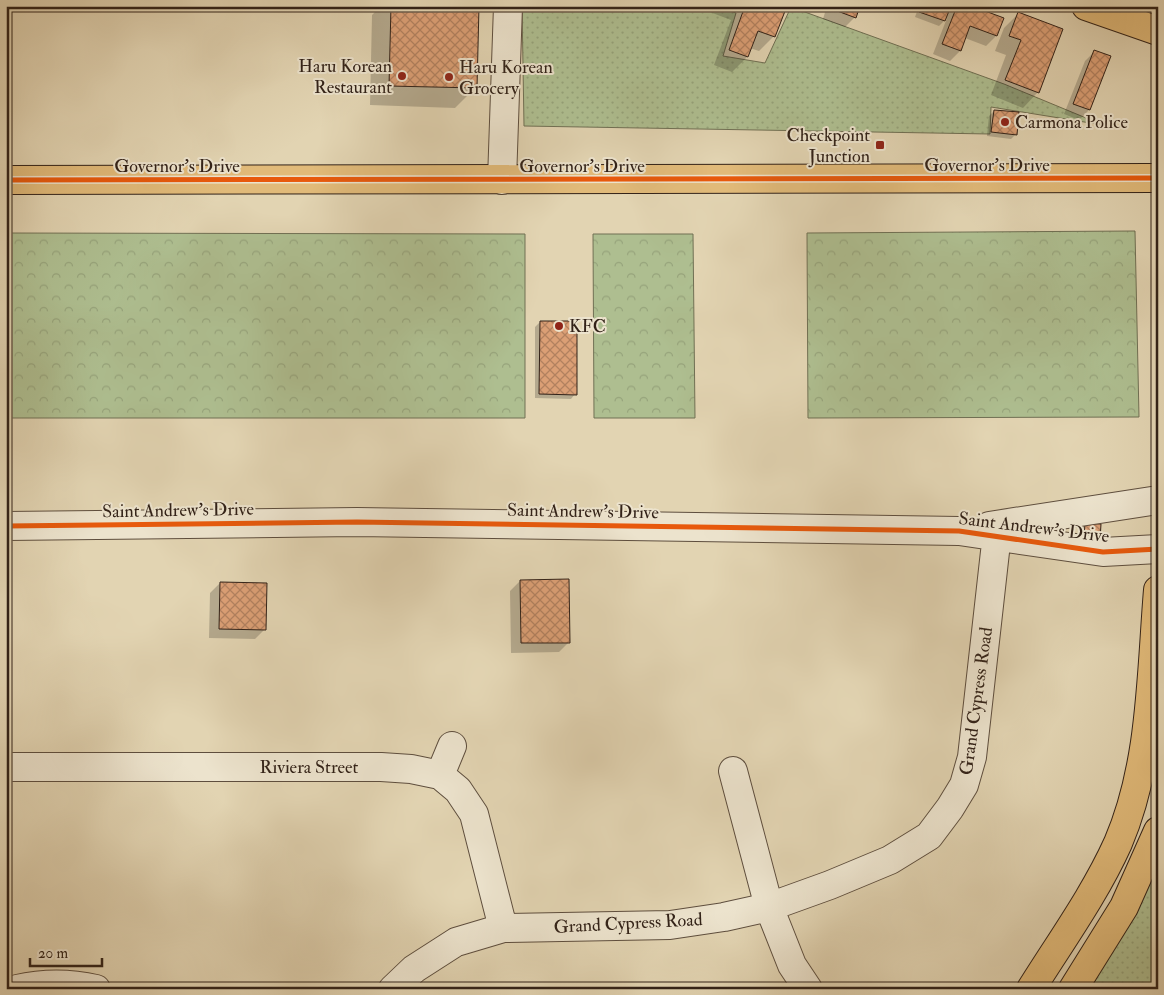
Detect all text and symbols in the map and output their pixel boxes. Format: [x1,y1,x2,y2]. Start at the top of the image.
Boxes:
place label: Haru Korean Restaurant [298,55,392,99]
place label: Haru Korean Grocery [459,56,553,100]
marker: Haru Korean Restaurant [396,70,408,82]
marker: Haru Korean Grocery [443,71,455,83]
place label: Carmona Police [1015,111,1128,134]
marker: Carmona Police [999,116,1011,128]
place label: Checkpoint Junction [787,124,870,168]
marker: Checkpoint Junction [874,139,886,151]
street label: Governor's Drive [924,154,1050,177]
street label: Governor's Drive [114,155,240,178]
street label: Governor's Drive [519,155,645,178]
place label: KFC [569,315,606,338]
marker: KFC [553,320,565,332]
street label: Saint Andrew's Drive [102,498,255,523]
street label: Saint Andrew's Drive [507,499,659,524]
street label: Saint Andrew's Drive [957,507,1111,548]
street label: Grand Cypress Road [955,626,998,776]
street label: Riviera Street [260,756,359,779]
street label: Grand Cypress Road [553,908,703,939]
scale bar [30,935,102,967]
text: 20 m [38,944,68,963]

